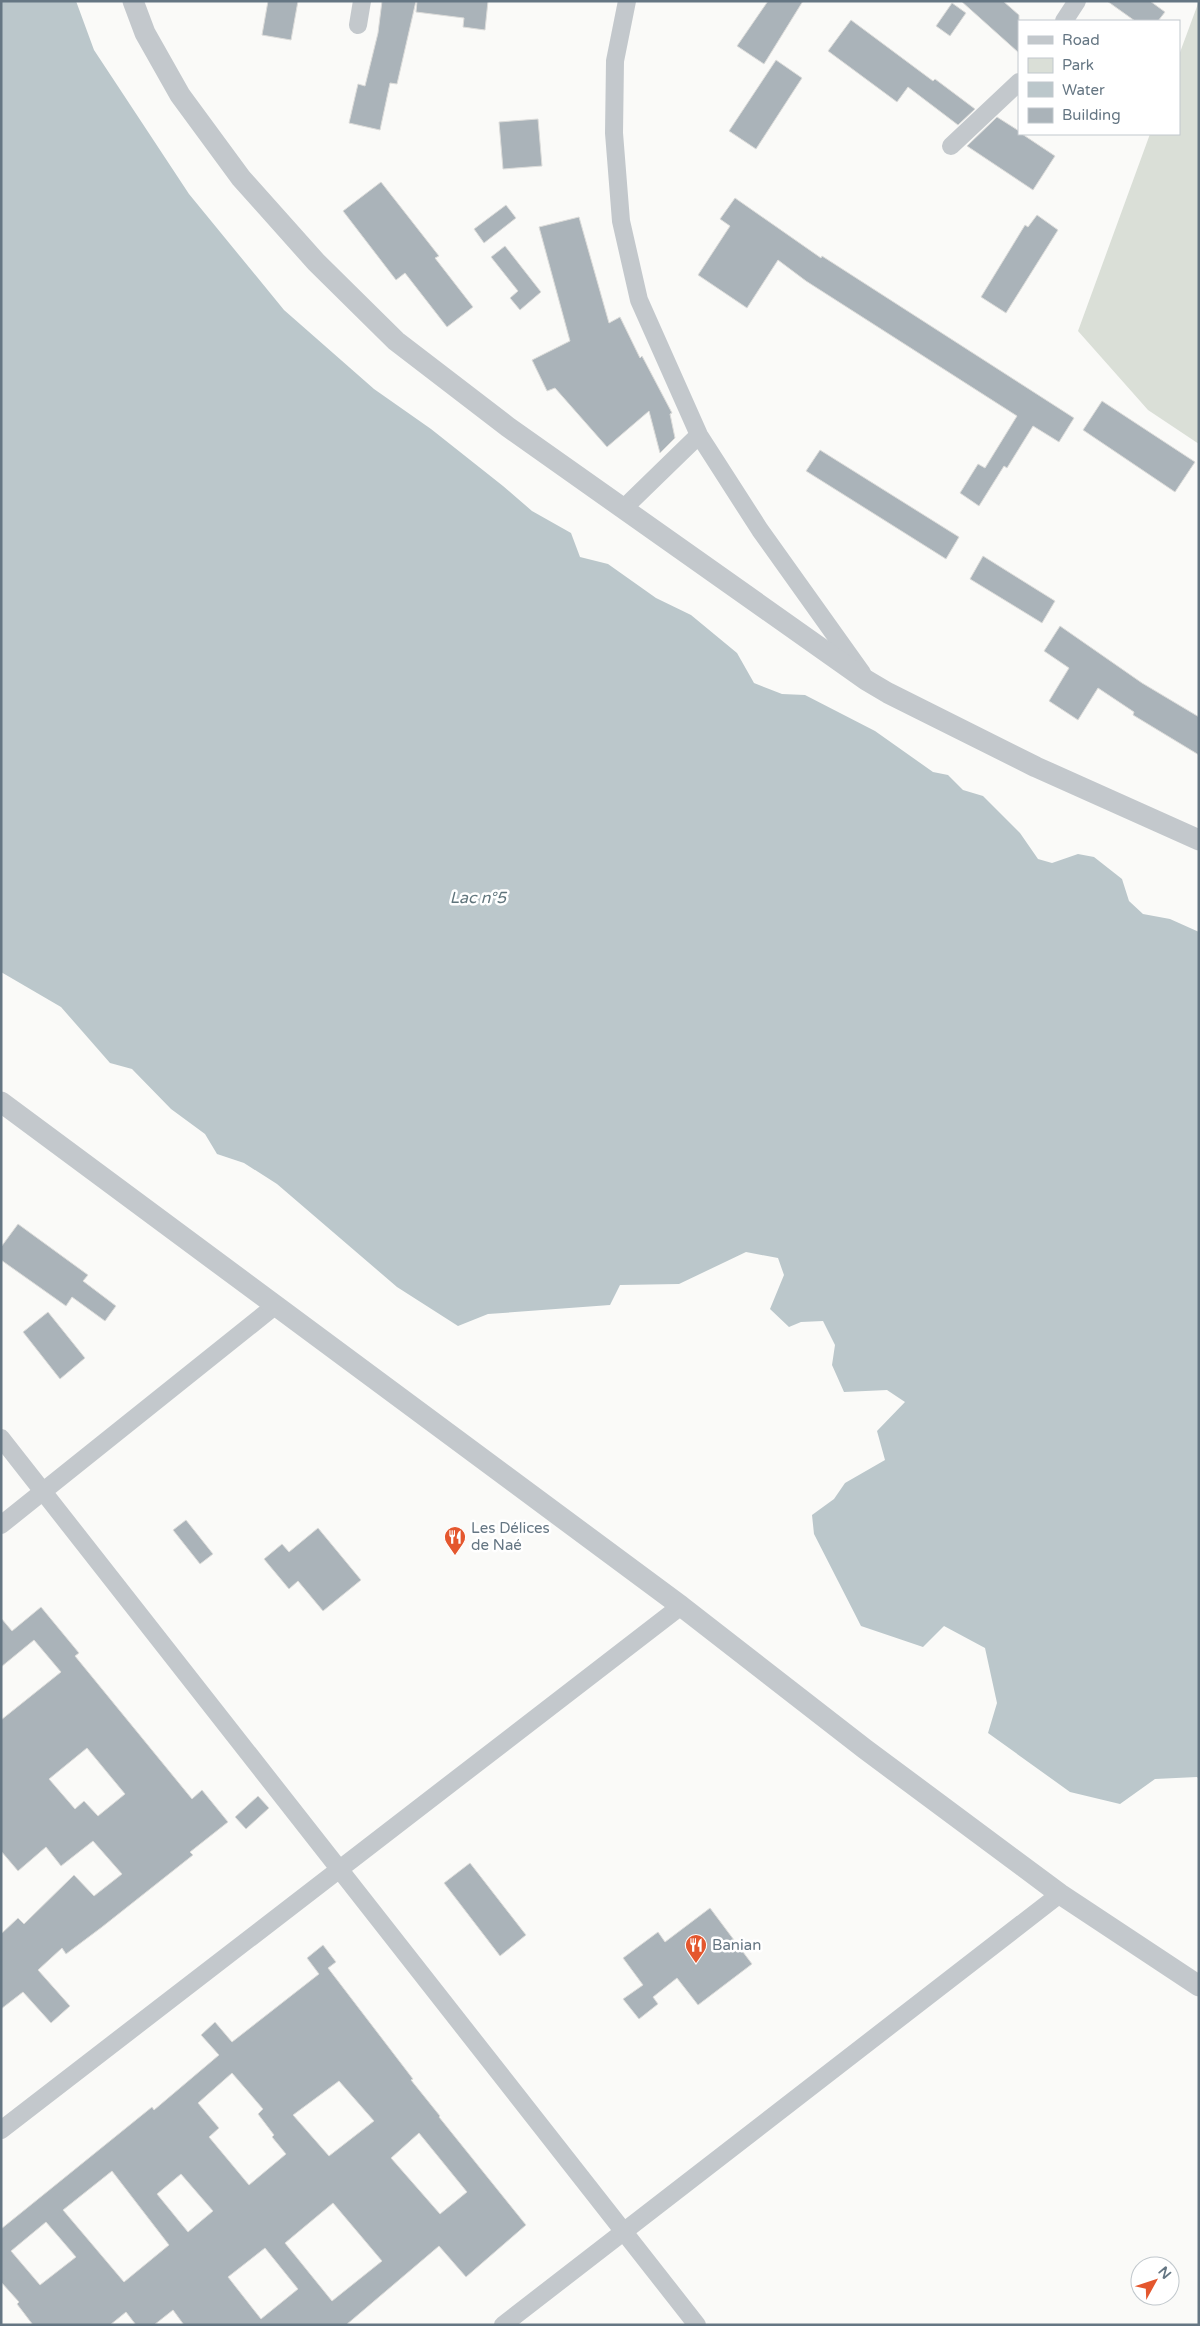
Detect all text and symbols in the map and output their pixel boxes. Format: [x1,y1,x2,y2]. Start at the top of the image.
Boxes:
legend [1018,20,1180,135]
text: Road [1062,31,1100,49]
text: Park [1062,56,1094,74]
text: Water [1062,81,1105,99]
text: Building [1062,106,1121,124]
water label: Lac n°5 [450,888,508,908]
place label: Les Délices de Naé [471,1519,550,1554]
restaurant icon: Les Délices de Naé [443,1525,467,1556]
restaurant icon: Banian [684,1933,708,1964]
place label: Banian [712,1936,761,1954]
north arrow [1130,2256,1180,2306]
text: N [1154,2263,1175,2283]

